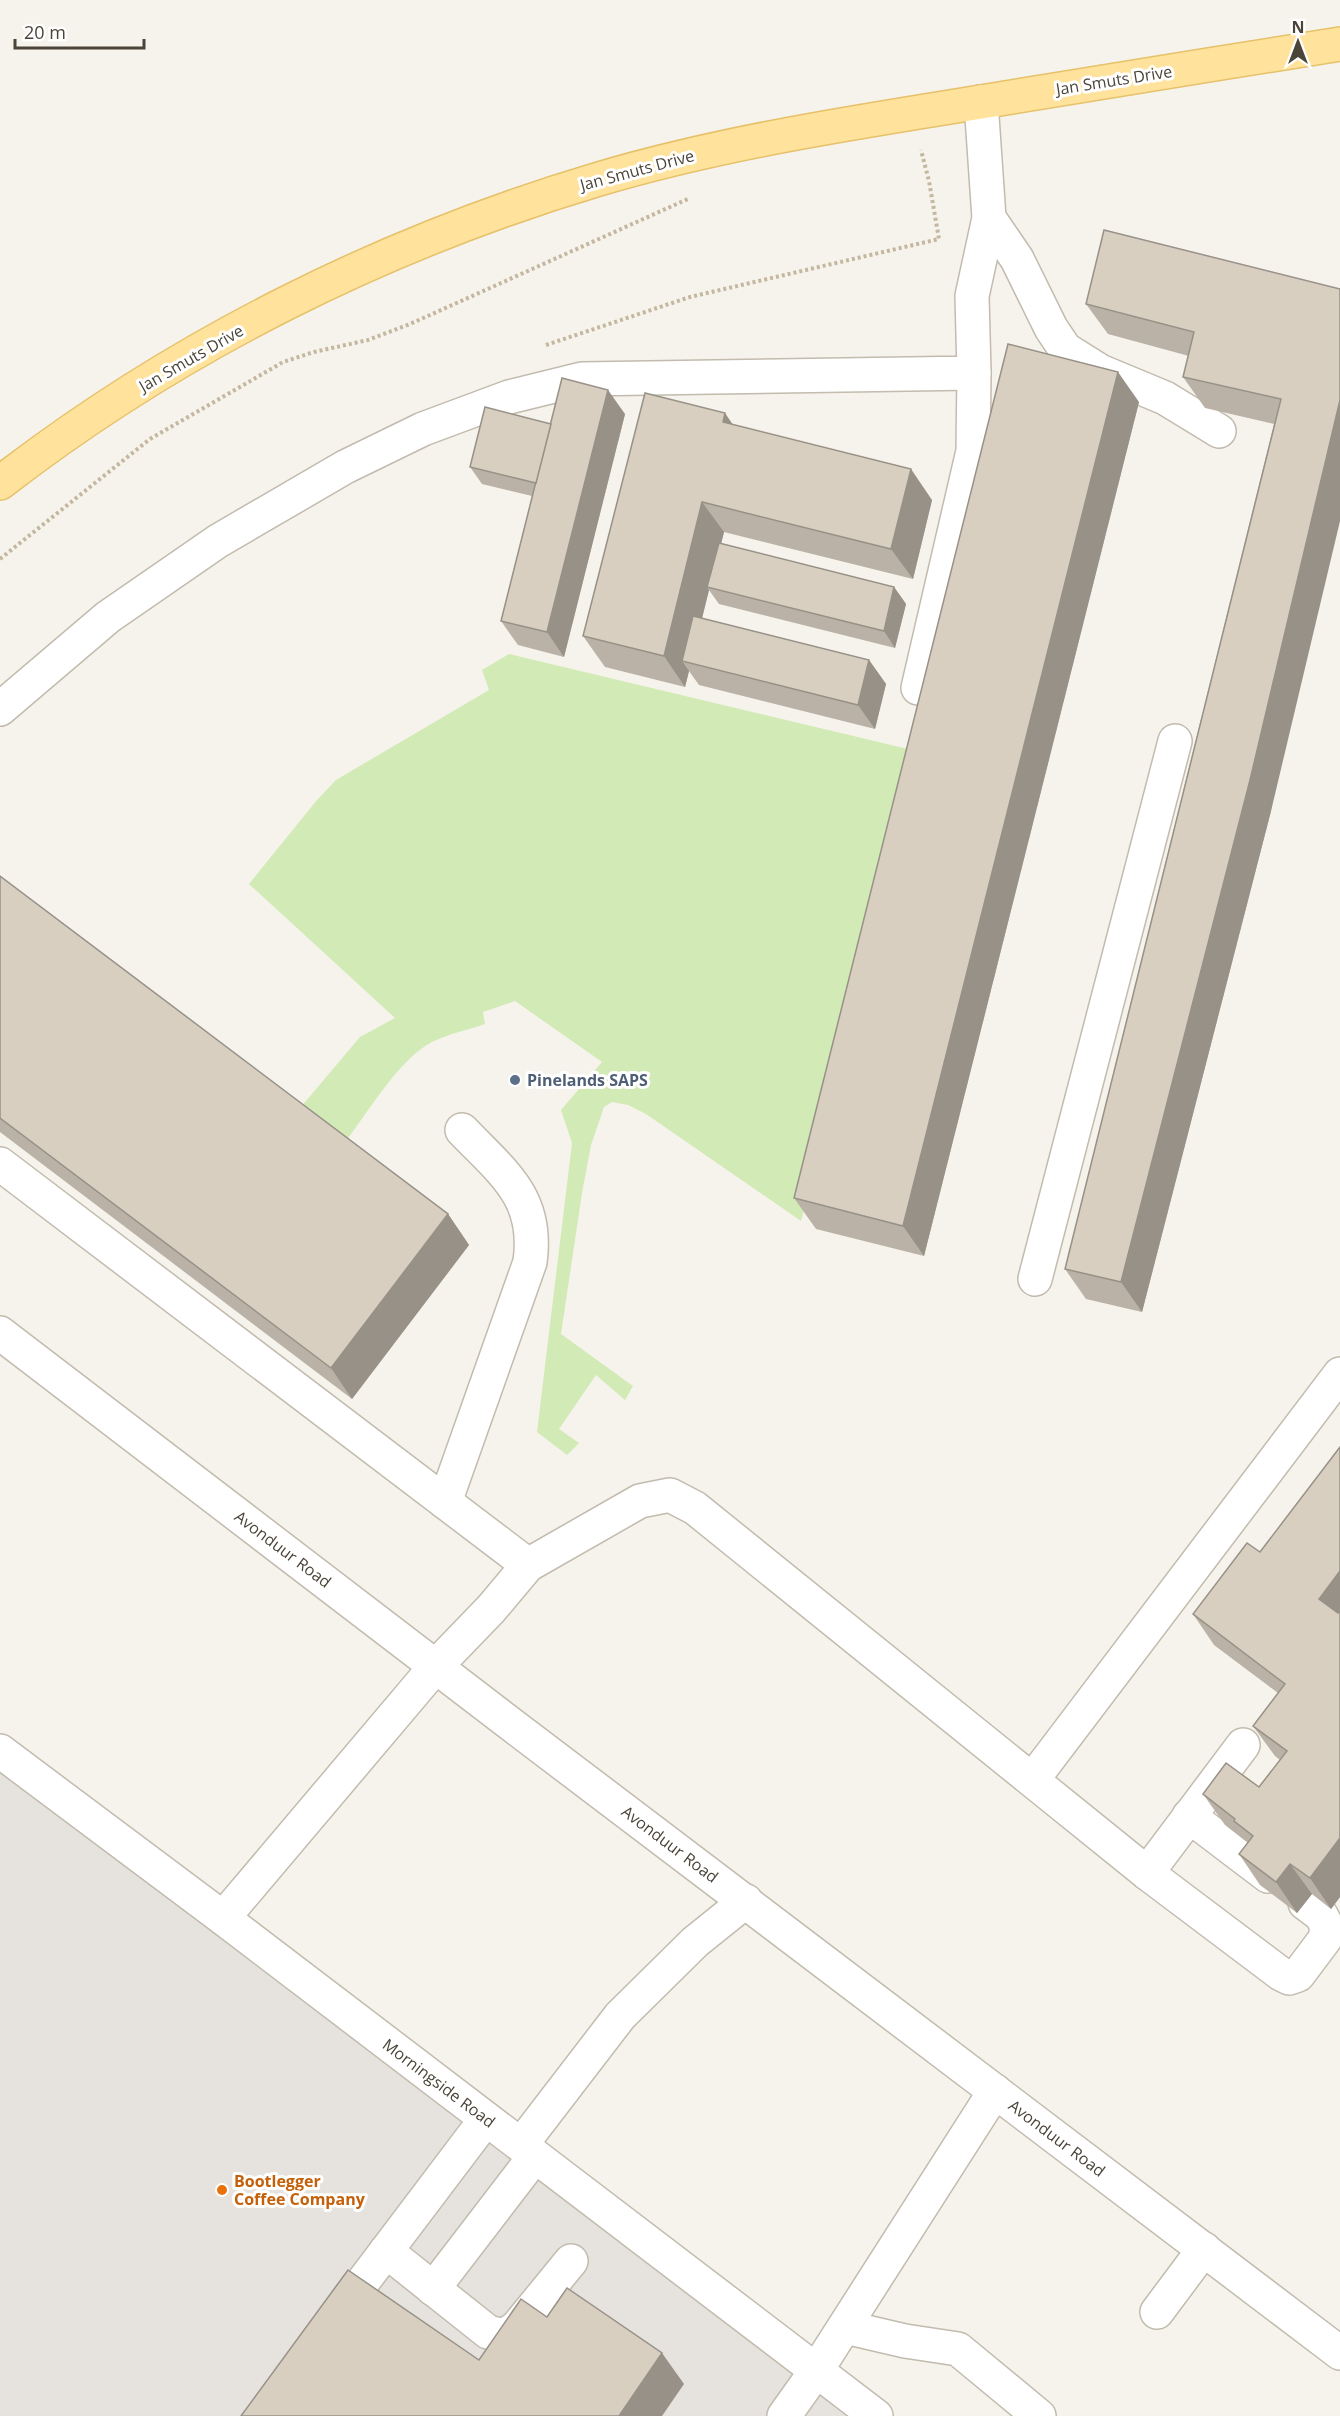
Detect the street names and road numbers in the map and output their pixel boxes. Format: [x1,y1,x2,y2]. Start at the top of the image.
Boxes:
street label: Jan Smuts Drive [1052,60,1174,100]
street label: Jan Smuts Drive [576,144,696,196]
street label: Jan Smuts Drive [133,319,247,398]
street label: Avonduur Road [230,1505,336,1593]
street label: Avonduur Road [617,1800,723,1888]
street label: Morningside Road [378,2033,500,2133]
street label: Avonduur Road [1004,2094,1110,2182]

